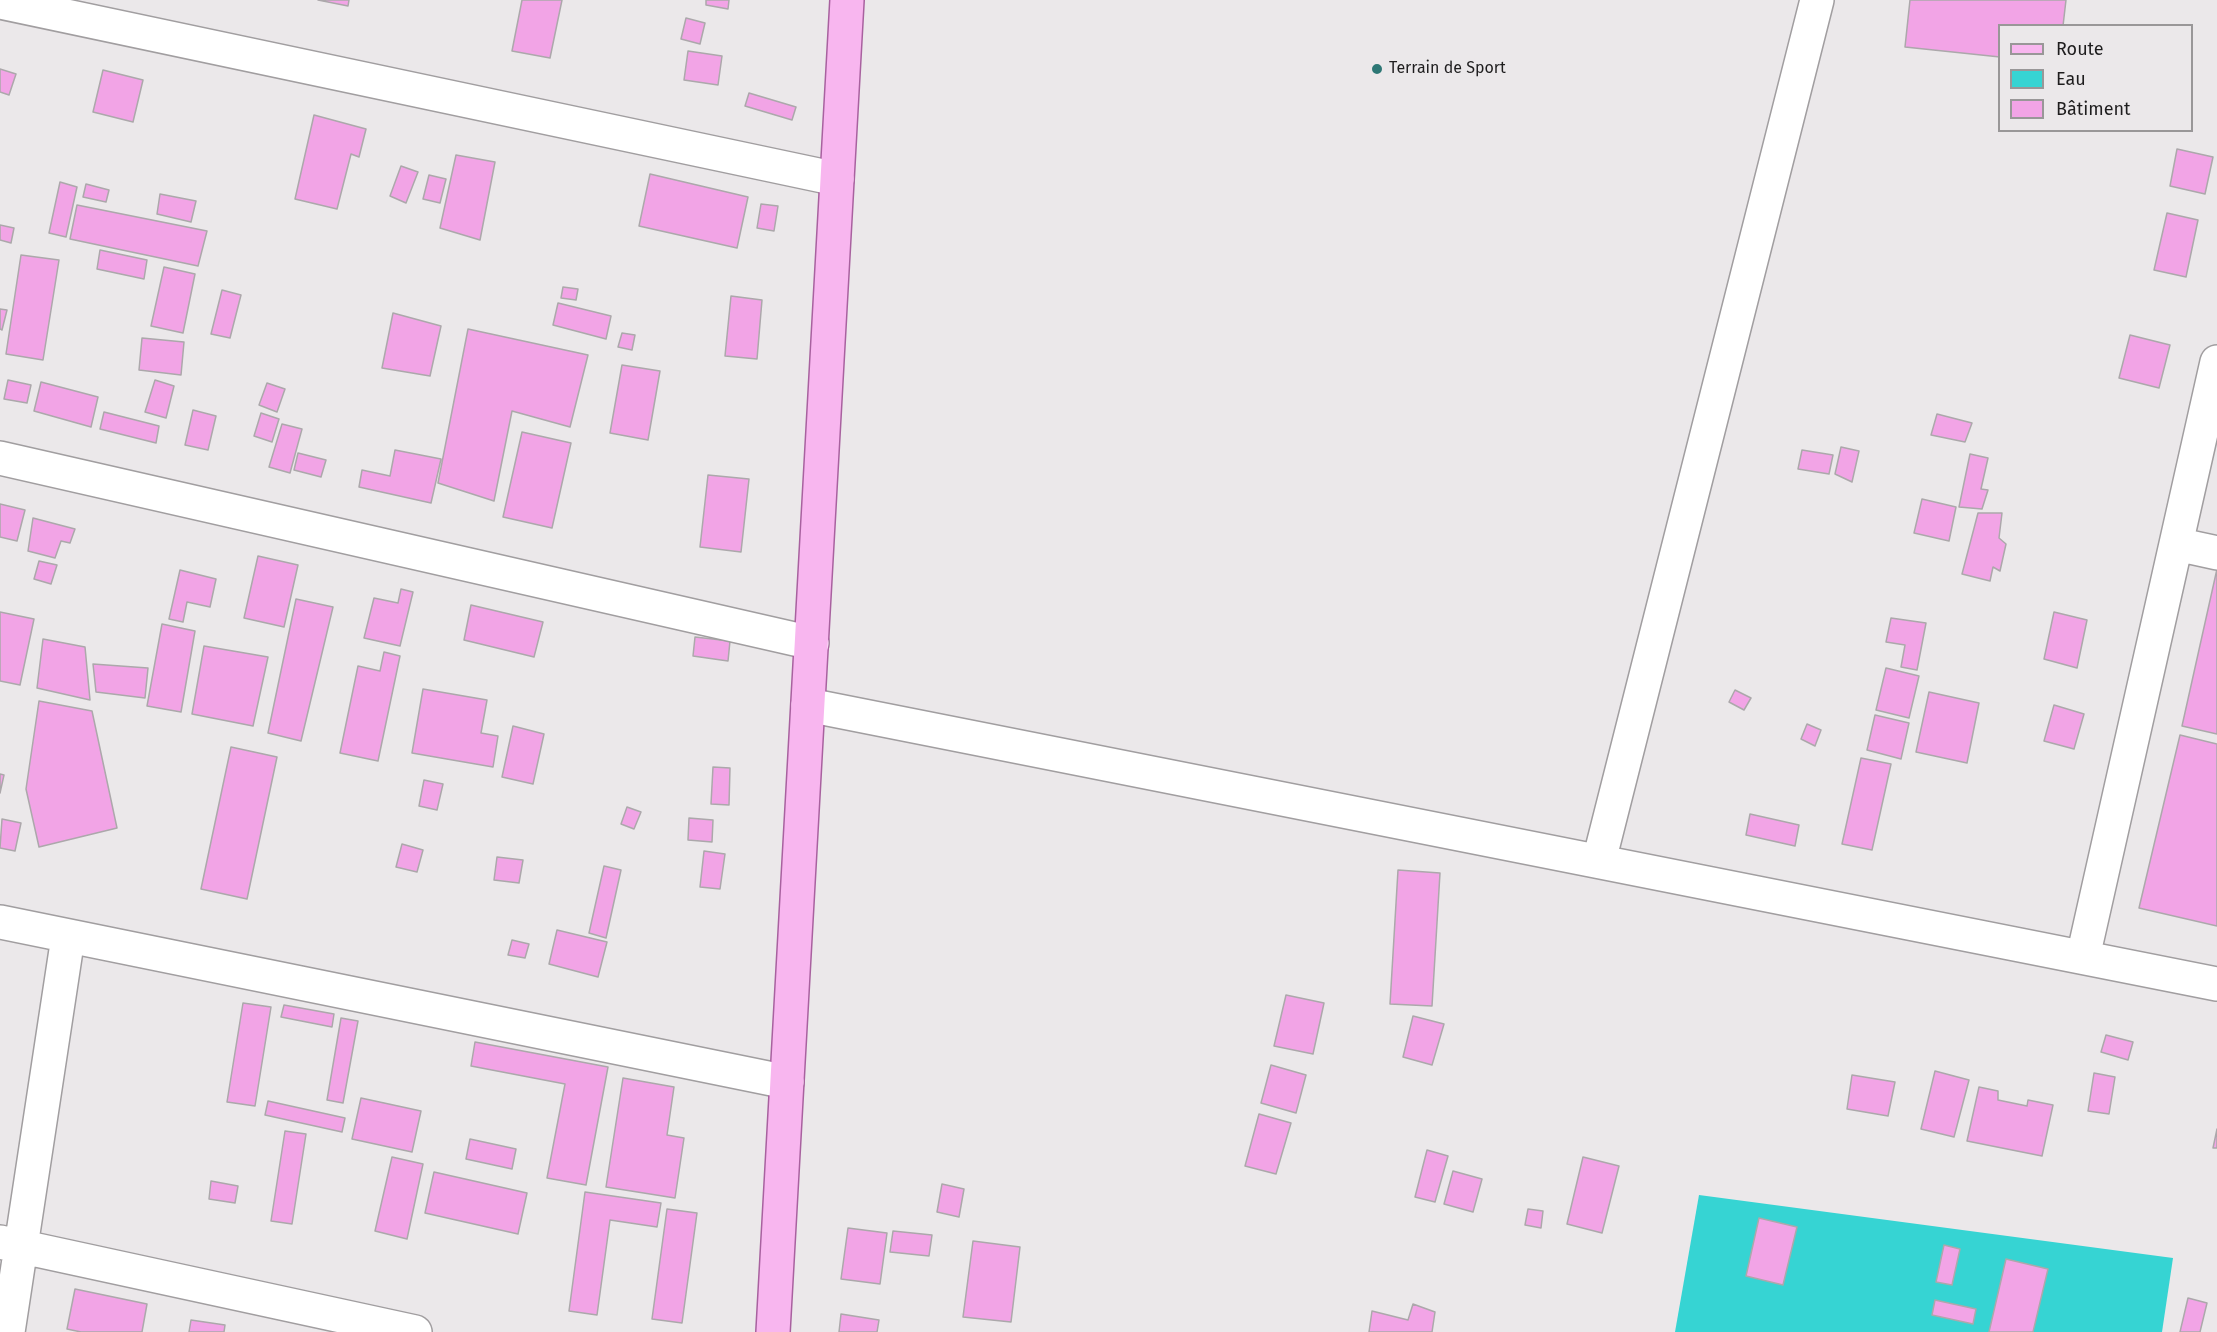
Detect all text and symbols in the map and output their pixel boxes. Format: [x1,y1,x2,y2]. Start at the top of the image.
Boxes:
legend [1998,24,2193,132]
text: Route [2056,38,2104,60]
place label: Terrain de Sport [1389,59,1506,79]
marker: Terrain de Sport [1370,62,1384,76]
text: Eau [2056,68,2086,90]
text: Bâtiment [2056,98,2131,120]

